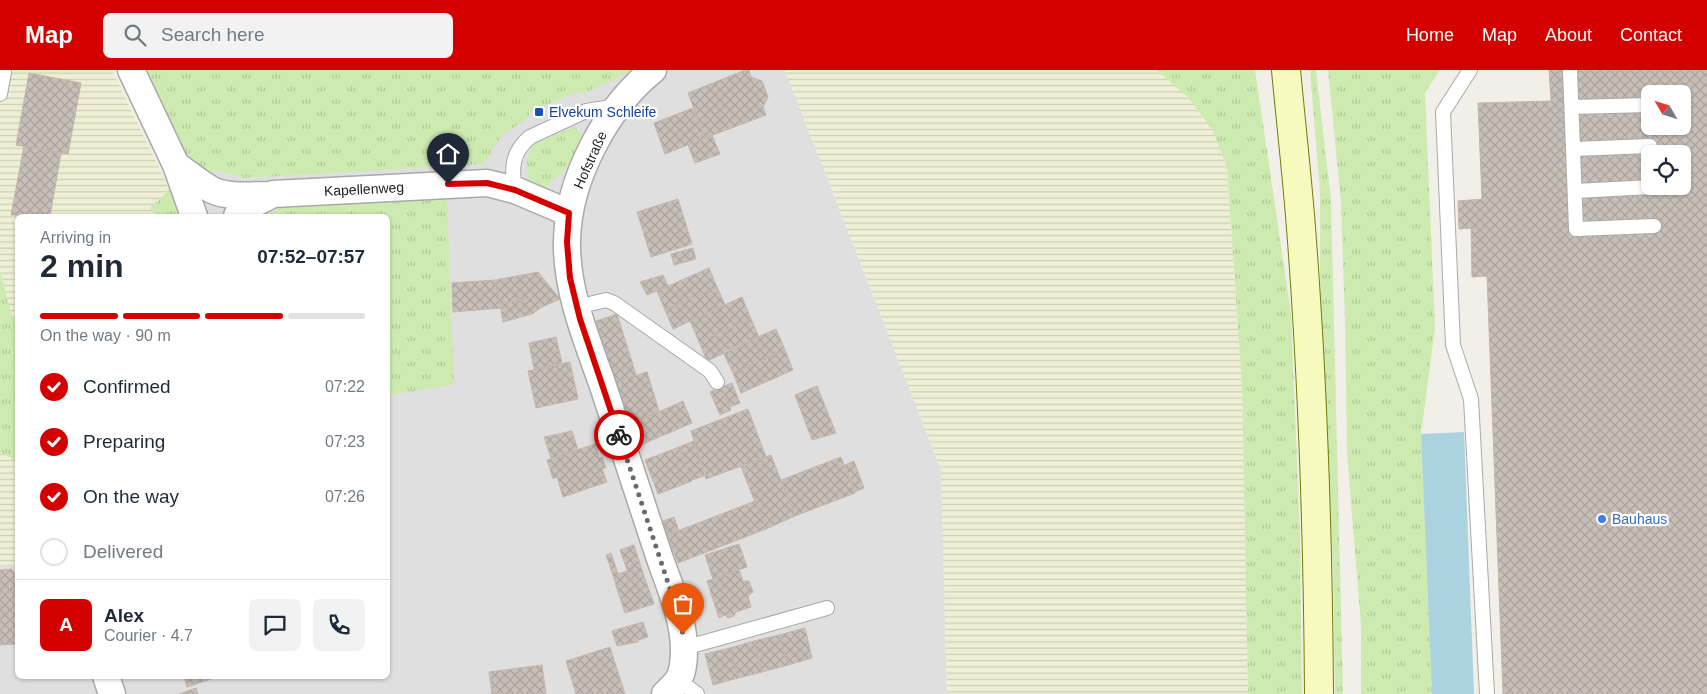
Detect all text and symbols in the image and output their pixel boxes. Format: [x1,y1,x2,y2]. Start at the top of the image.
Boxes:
search box [103,13,453,58]
text: Map [25,21,73,48]
icon: search [121,21,149,49]
text: Search here [161,24,265,45]
text: Home [1406,25,1454,45]
text: Map [1482,25,1517,45]
text: About [1545,25,1592,45]
text: Contact [1620,25,1682,45]
north arrow [1641,85,1691,135]
map controls [1641,85,1691,195]
place label: Elvekum Schleife [549,104,657,120]
marker: Elvekum Schleife [533,106,545,118]
street label: Hofstraße [570,128,610,191]
pin [427,133,469,184]
icon: home [434,140,462,168]
button: locate [1641,145,1691,195]
street label: Kapellenweg [324,179,404,199]
text: Arriving in [40,229,111,246]
text: 07:52–07:57 [257,246,365,267]
text: 2 min [40,248,124,284]
text: On the way · 90 m [40,327,171,344]
icon: check [40,373,68,401]
text: Confirmed [83,376,171,397]
text: 07:22 [325,378,365,395]
courier [594,410,644,460]
icon: bike [605,421,633,449]
icon: check [40,428,68,456]
text: Preparing [83,431,165,452]
text: 07:23 [325,433,365,450]
icon: check [40,483,68,511]
text: On the way [83,486,179,507]
text: 07:26 [325,488,365,505]
place label: Bauhaus [1612,511,1667,527]
marker: Bauhaus [1596,513,1608,525]
text: Delivered [83,541,163,562]
pin [662,583,704,634]
icon: bag [669,590,697,618]
button: chat [249,599,301,651]
button: phone [313,599,365,651]
text: Alex [104,605,144,626]
text: A [59,614,73,635]
text: Courier · 4.7 [104,627,193,644]

